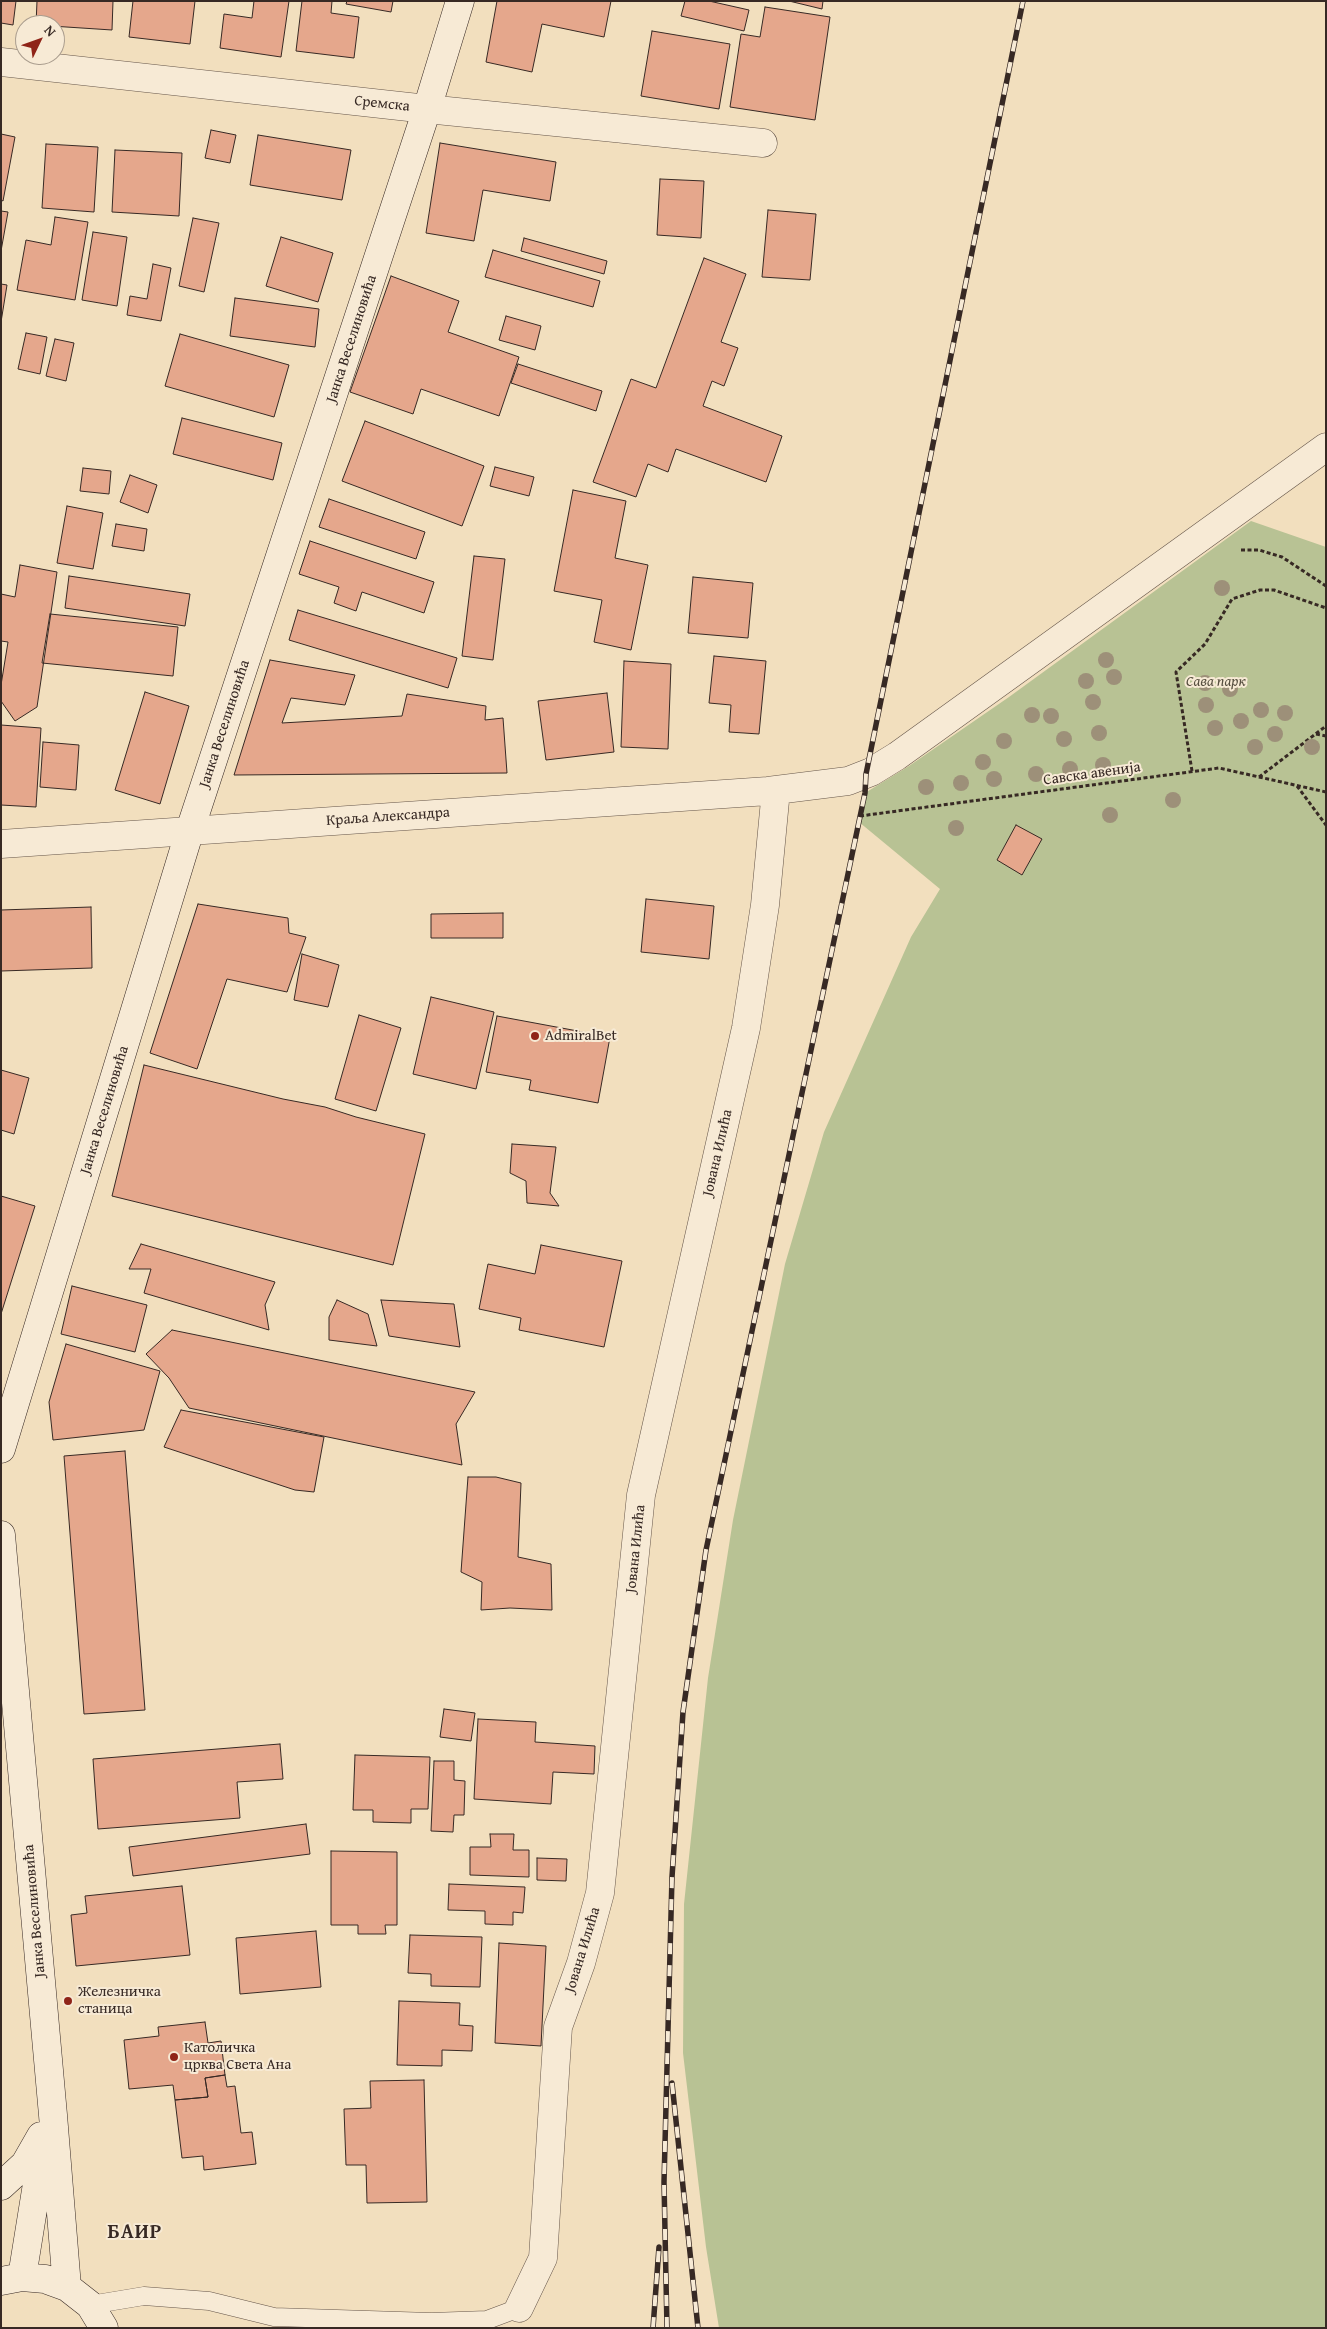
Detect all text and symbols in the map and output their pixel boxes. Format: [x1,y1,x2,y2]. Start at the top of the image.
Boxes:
north arrow [15,15,65,65]
text: N [40,20,61,41]
street label: Сремска [353,92,411,116]
street label: Јанка Веселиновића [323,273,381,405]
street label: Јанка Веселиновића [196,658,254,790]
park label: Сава парк [1186,673,1246,691]
street label: Савска авенија [1042,758,1142,790]
street label: Краља Александра [325,804,451,830]
place label: AdmiralBet [545,1027,617,1045]
marker: AdmiralBet [529,1030,541,1042]
street label: Јанка Веселиновића [77,1044,133,1176]
street label: Јована Илића [699,1108,737,1198]
street label: Јована Илића [622,1504,650,1594]
street label: Јанка Веселиновића [20,1844,50,1978]
street label: Јована Илића [561,1905,605,1995]
place label: Железничка станица [78,1983,161,2018]
marker: Железничка станица [62,1995,74,2007]
place label: Католичка црква Света Ана [184,2039,291,2074]
marker: Католичка црква Света Ана [168,2051,180,2063]
district label: БАИР [107,2221,163,2245]

